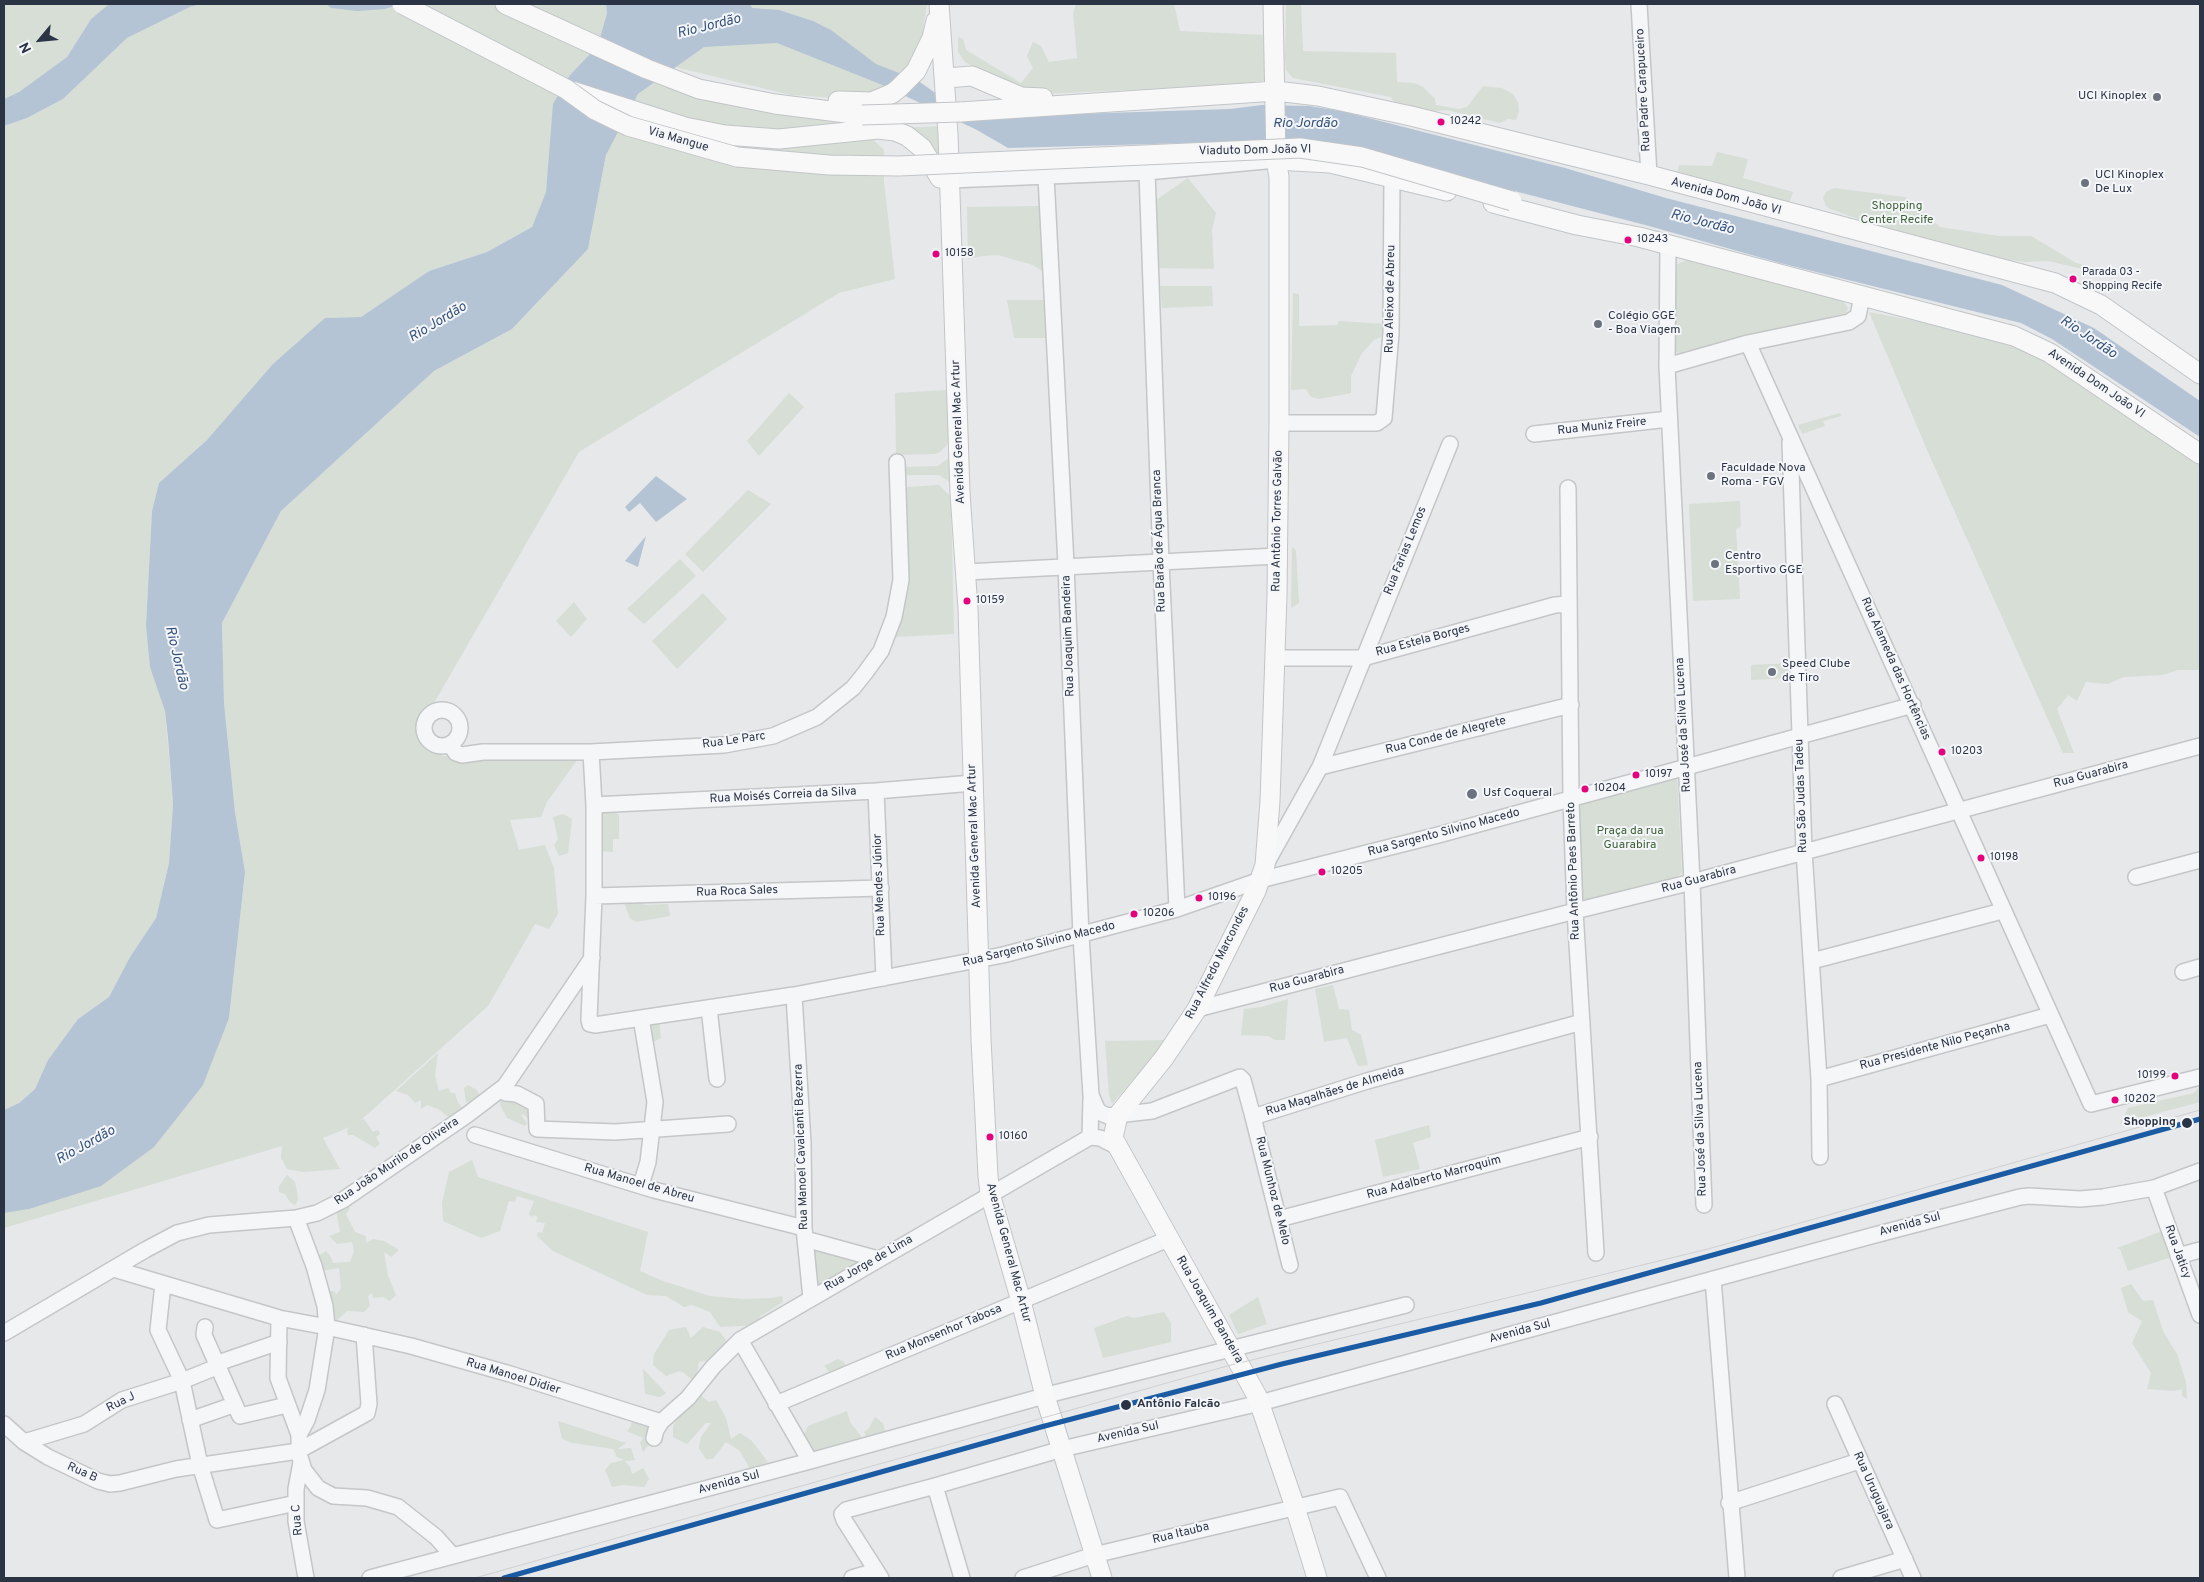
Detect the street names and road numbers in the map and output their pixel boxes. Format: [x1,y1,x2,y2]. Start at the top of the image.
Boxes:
street label: Rua Padre Carapuceiro [1634,28,1654,152]
street label: Via Mangue [646,124,710,156]
street label: Viaduto Dom João VI [1199,143,1311,159]
street label: Avenida Dom João VI [1669,175,1783,219]
street label: Rua Aleixo de Abreu [1383,245,1399,353]
street label: Avenida Dom João VI [2045,346,2147,422]
street label: Avenida General Mac Artur [949,360,969,504]
street label: Rua Muniz Freire [1557,415,1647,439]
street label: Rua Antônio Torres Galvão [1270,450,1286,592]
street label: Rua Barão de Água Branca [1150,469,1170,613]
street label: Rua Farias Lemos [1382,505,1430,597]
street label: Rua Joaquim Bandeira [1060,575,1078,697]
street label: Rua Alameda das Hortências [1857,595,1933,743]
street label: Rua Estela Borges [1374,621,1472,661]
street label: Rua José da Silva Lucena [1673,657,1695,793]
street label: Rua Conde de Alegrete [1384,714,1508,758]
street label: Rua Le Parc [701,729,767,753]
street label: Rua São Judas Tadeu [1793,739,1811,853]
street label: Rua Guarabira [2052,758,2130,792]
street label: Avenida General Mac Artur [965,764,985,908]
street label: Rua Moisés Correia da Silva [709,785,857,807]
street label: Rua Antônio Paes Barreto [1564,802,1584,940]
street label: Rua Sargento Silvino Macedo [1367,806,1521,860]
street label: Rua Mendes Júnior [871,833,889,937]
street label: Rua Guarabira [1660,863,1738,897]
street label: Rua Roca Sales [696,883,778,901]
street label: Rua Alfredo Marcondes [1183,904,1253,1022]
street label: Rua Sargento Silvino Macedo [961,919,1117,971]
street label: Rua Guarabira [1268,963,1346,997]
street label: Rua Presidente Nilo Peçanha [1858,1020,2012,1074]
street label: Rua José da Silva Lucena [1691,1061,1711,1197]
street label: Rua Manoel Cavalcanti Bezerra [792,1064,812,1230]
street label: Rua Magalhães de Almeida [1264,1064,1406,1120]
street label: Rua João Murilo de Oliveira [332,1115,462,1209]
street label: Rua Munhoz de Melo [1252,1135,1292,1247]
street label: Rua Adalberto Marroquim [1365,1153,1503,1203]
street label: Rua Manoel de Abreu [582,1161,696,1207]
street label: Avenida General Mac Artur [982,1181,1034,1325]
street label: Avenida Sul [1878,1210,1942,1240]
street label: Rua Jaticy [2161,1223,2193,1281]
street label: Rua Jorge de Lima [822,1233,916,1295]
street label: Rua Joaquim Bandeira [1172,1254,1246,1366]
street label: Rua Monsenhor Tabosa [884,1302,1004,1364]
street label: Avenida Sul [1488,1317,1552,1347]
street label: Rua Manoel Didier [464,1356,562,1398]
street label: Rua J [104,1390,138,1416]
street label: Avenida Sul [1096,1419,1160,1447]
street label: Rua Uruguajara [1849,1450,1897,1532]
street label: Rua B [65,1460,99,1486]
street label: Avenida Sul [697,1468,761,1498]
street label: Rua C [289,1504,307,1536]
street label: Rua Itauba [1151,1520,1211,1548]

